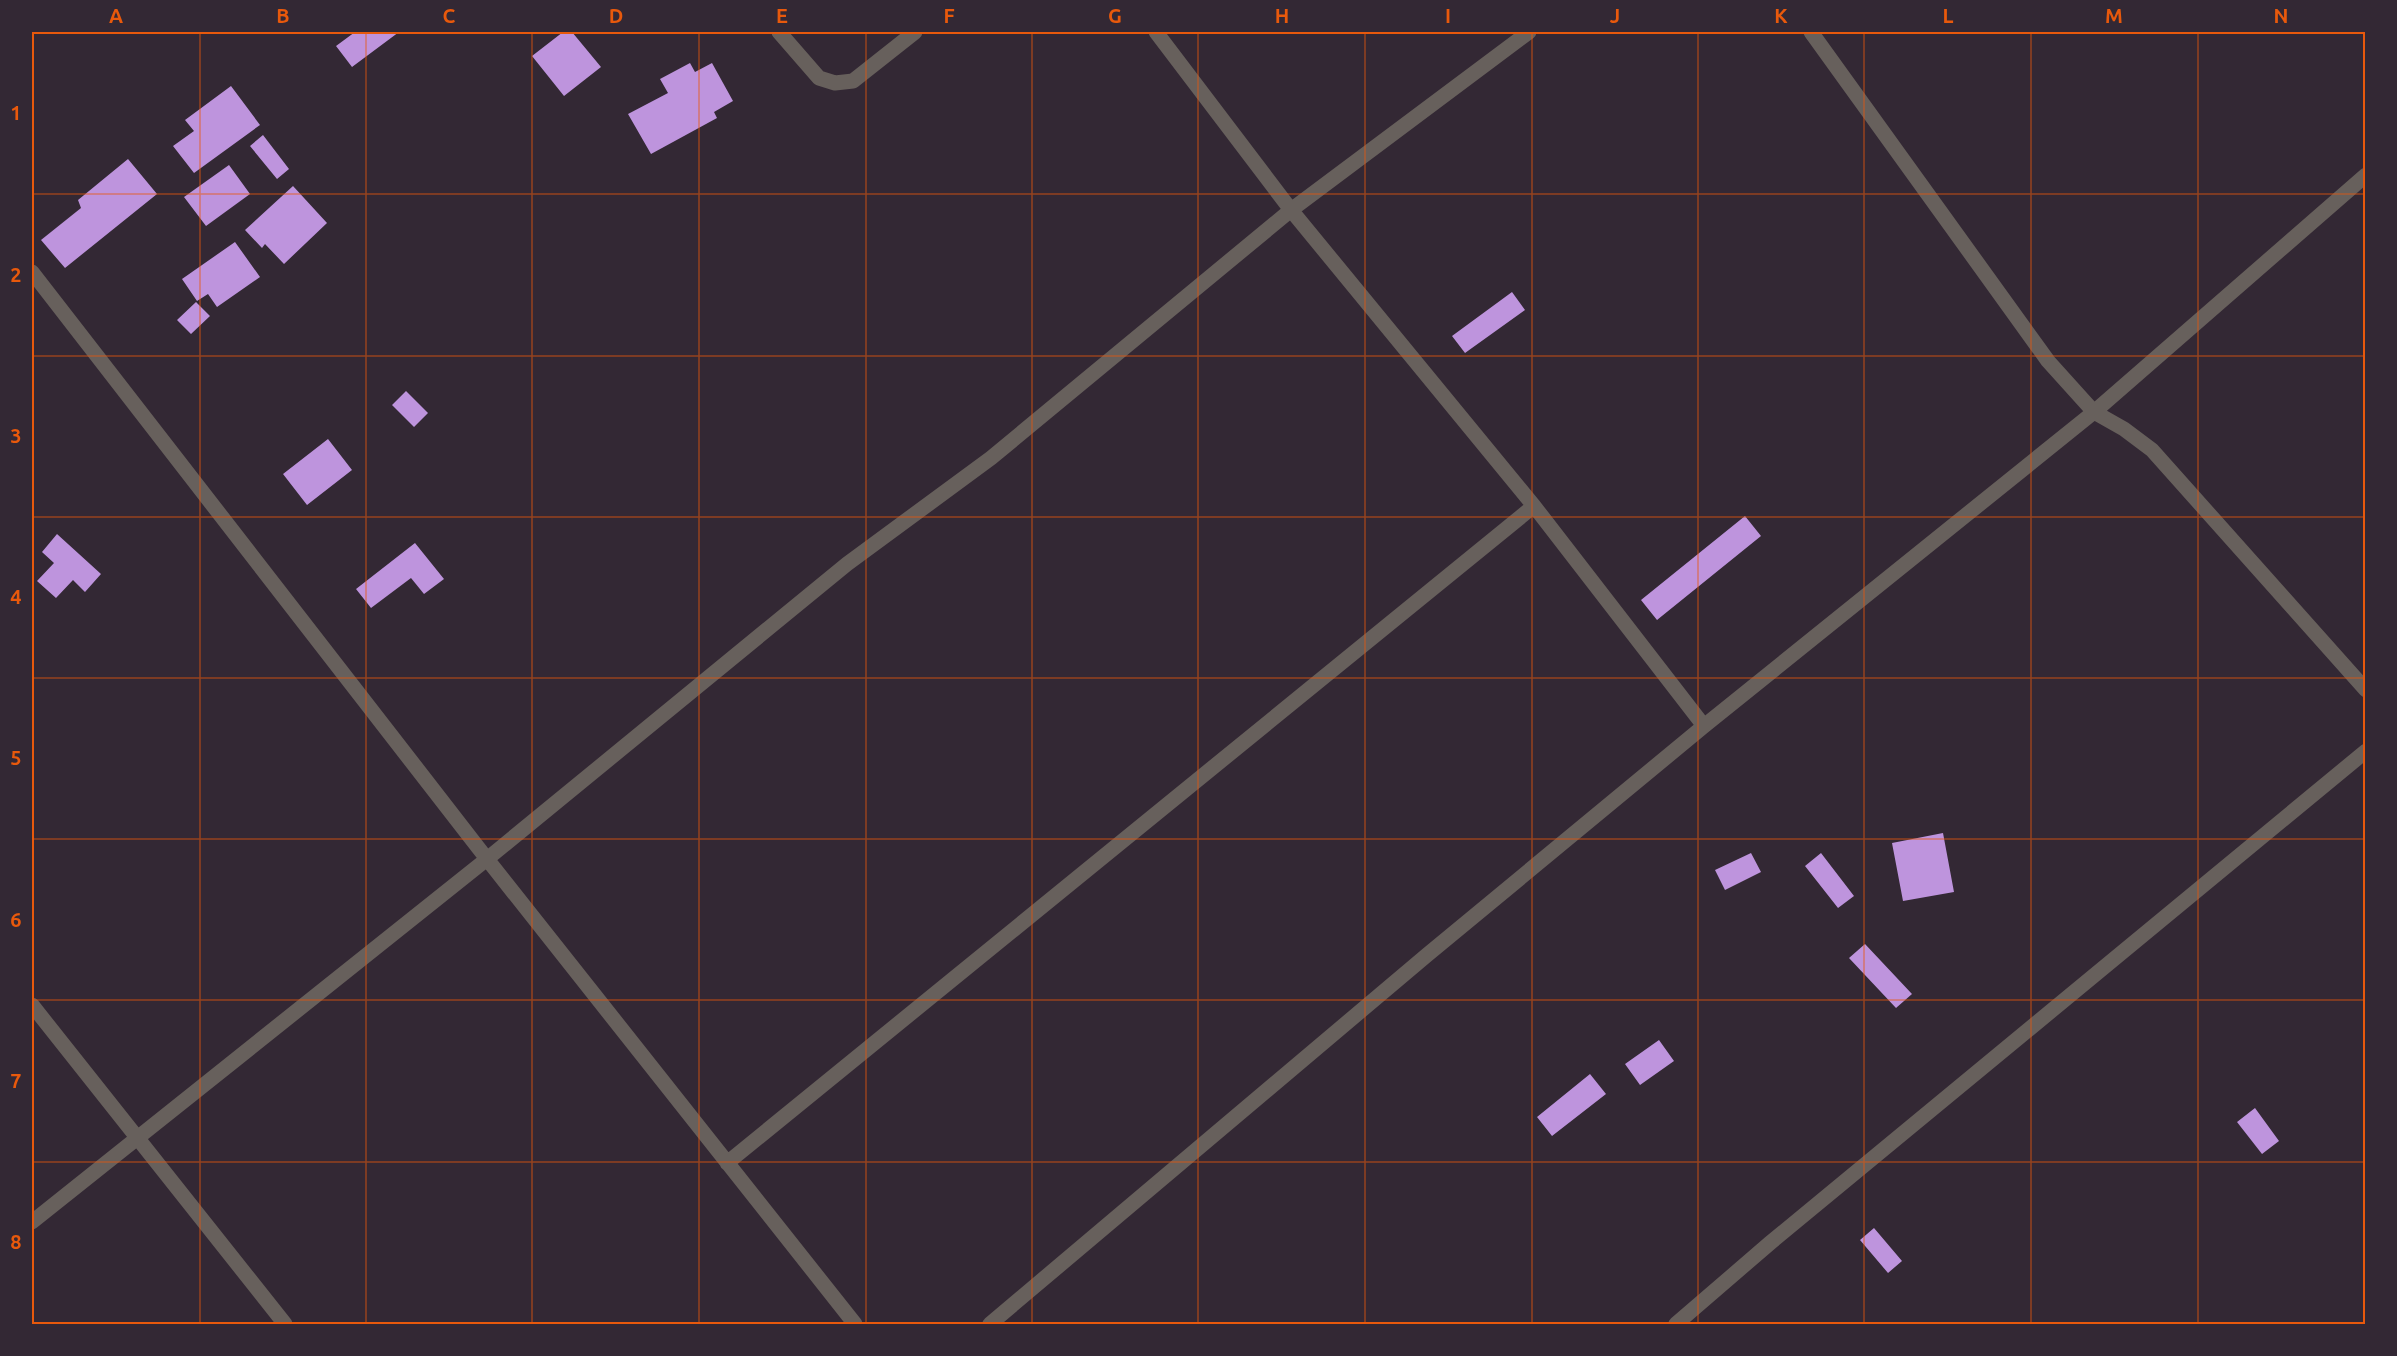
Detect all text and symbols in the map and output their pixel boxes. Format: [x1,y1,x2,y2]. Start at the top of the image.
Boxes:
text: A [109,4,123,27]
text: B [276,4,290,27]
text: C [443,4,456,27]
text: D [609,4,623,27]
text: E [776,4,788,27]
text: F [943,4,955,27]
text: G [1108,4,1122,27]
text: H [1275,4,1289,27]
text: I [1445,4,1451,27]
text: J [1610,4,1620,27]
text: K [1774,4,1788,27]
text: L [1943,4,1954,27]
text: M [2105,4,2123,27]
text: N [2274,4,2288,27]
text: 1 [10,101,22,124]
text: 2 [10,263,22,286]
text: 3 [10,424,22,447]
text: 4 [10,585,22,608]
text: 5 [10,746,22,769]
text: 6 [10,908,22,931]
text: 7 [10,1069,22,1092]
text: 8 [10,1230,22,1253]

